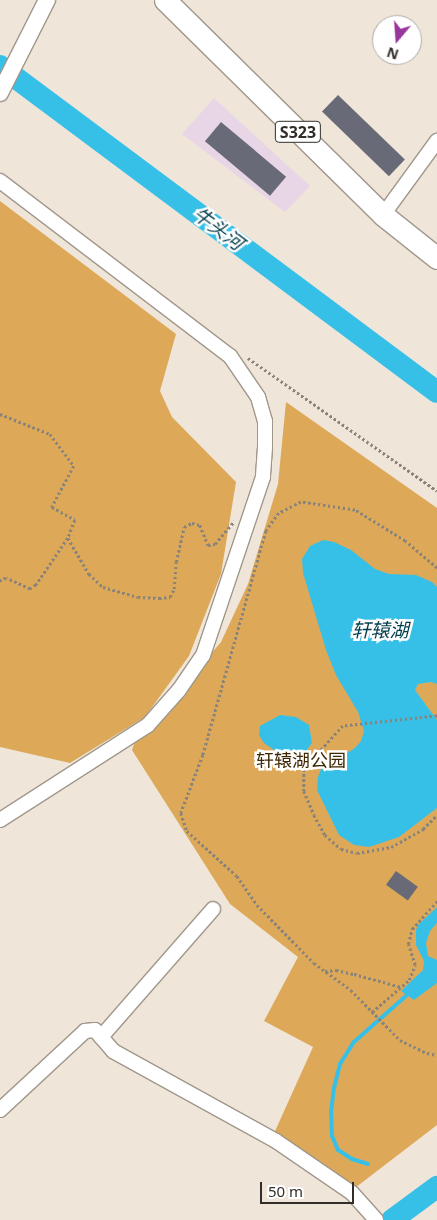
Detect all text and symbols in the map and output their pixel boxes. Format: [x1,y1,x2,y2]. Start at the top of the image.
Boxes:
north arrow [372,15,422,65]
text: N [384,43,401,65]
road number: S323 [274,118,322,146]
water label: 牛头河 [188,203,248,255]
water label: 轩辕湖 [352,620,408,642]
park label: 轩辕湖公园 [256,749,346,771]
scale bar [262,1172,356,1204]
text: 50 m [268,1181,303,1201]

